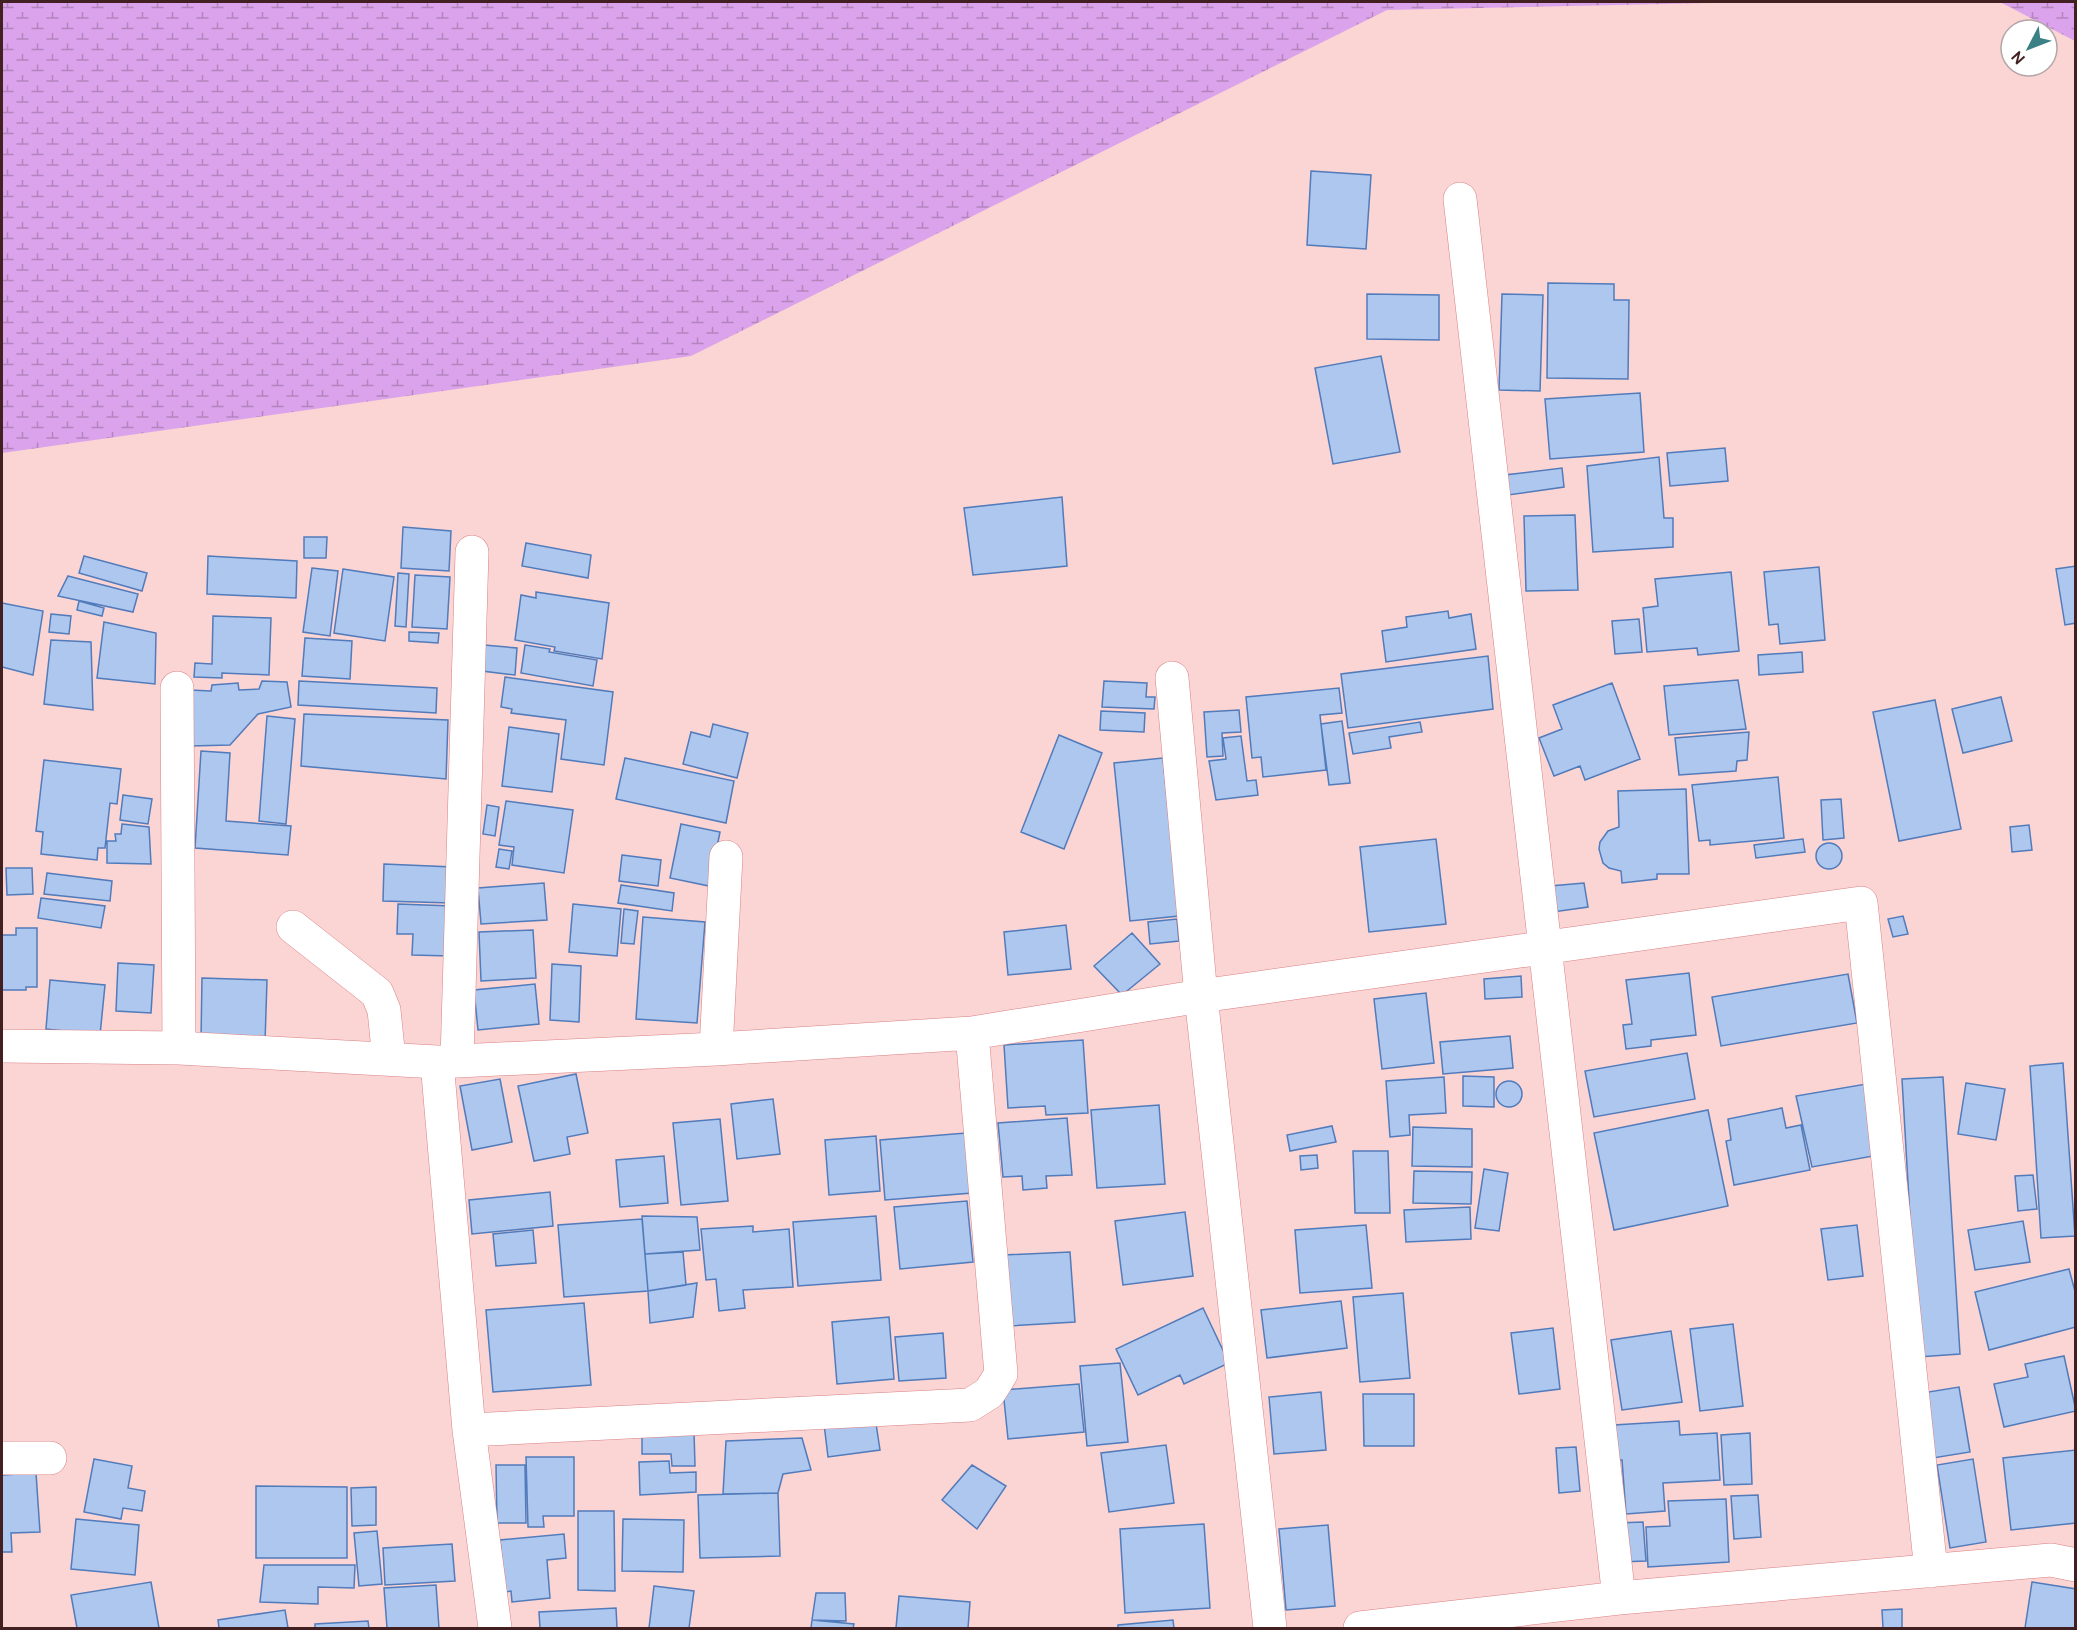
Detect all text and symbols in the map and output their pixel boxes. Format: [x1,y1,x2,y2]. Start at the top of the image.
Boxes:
north arrow [1999,18,2059,78]
text: N [2007,47,2029,68]

